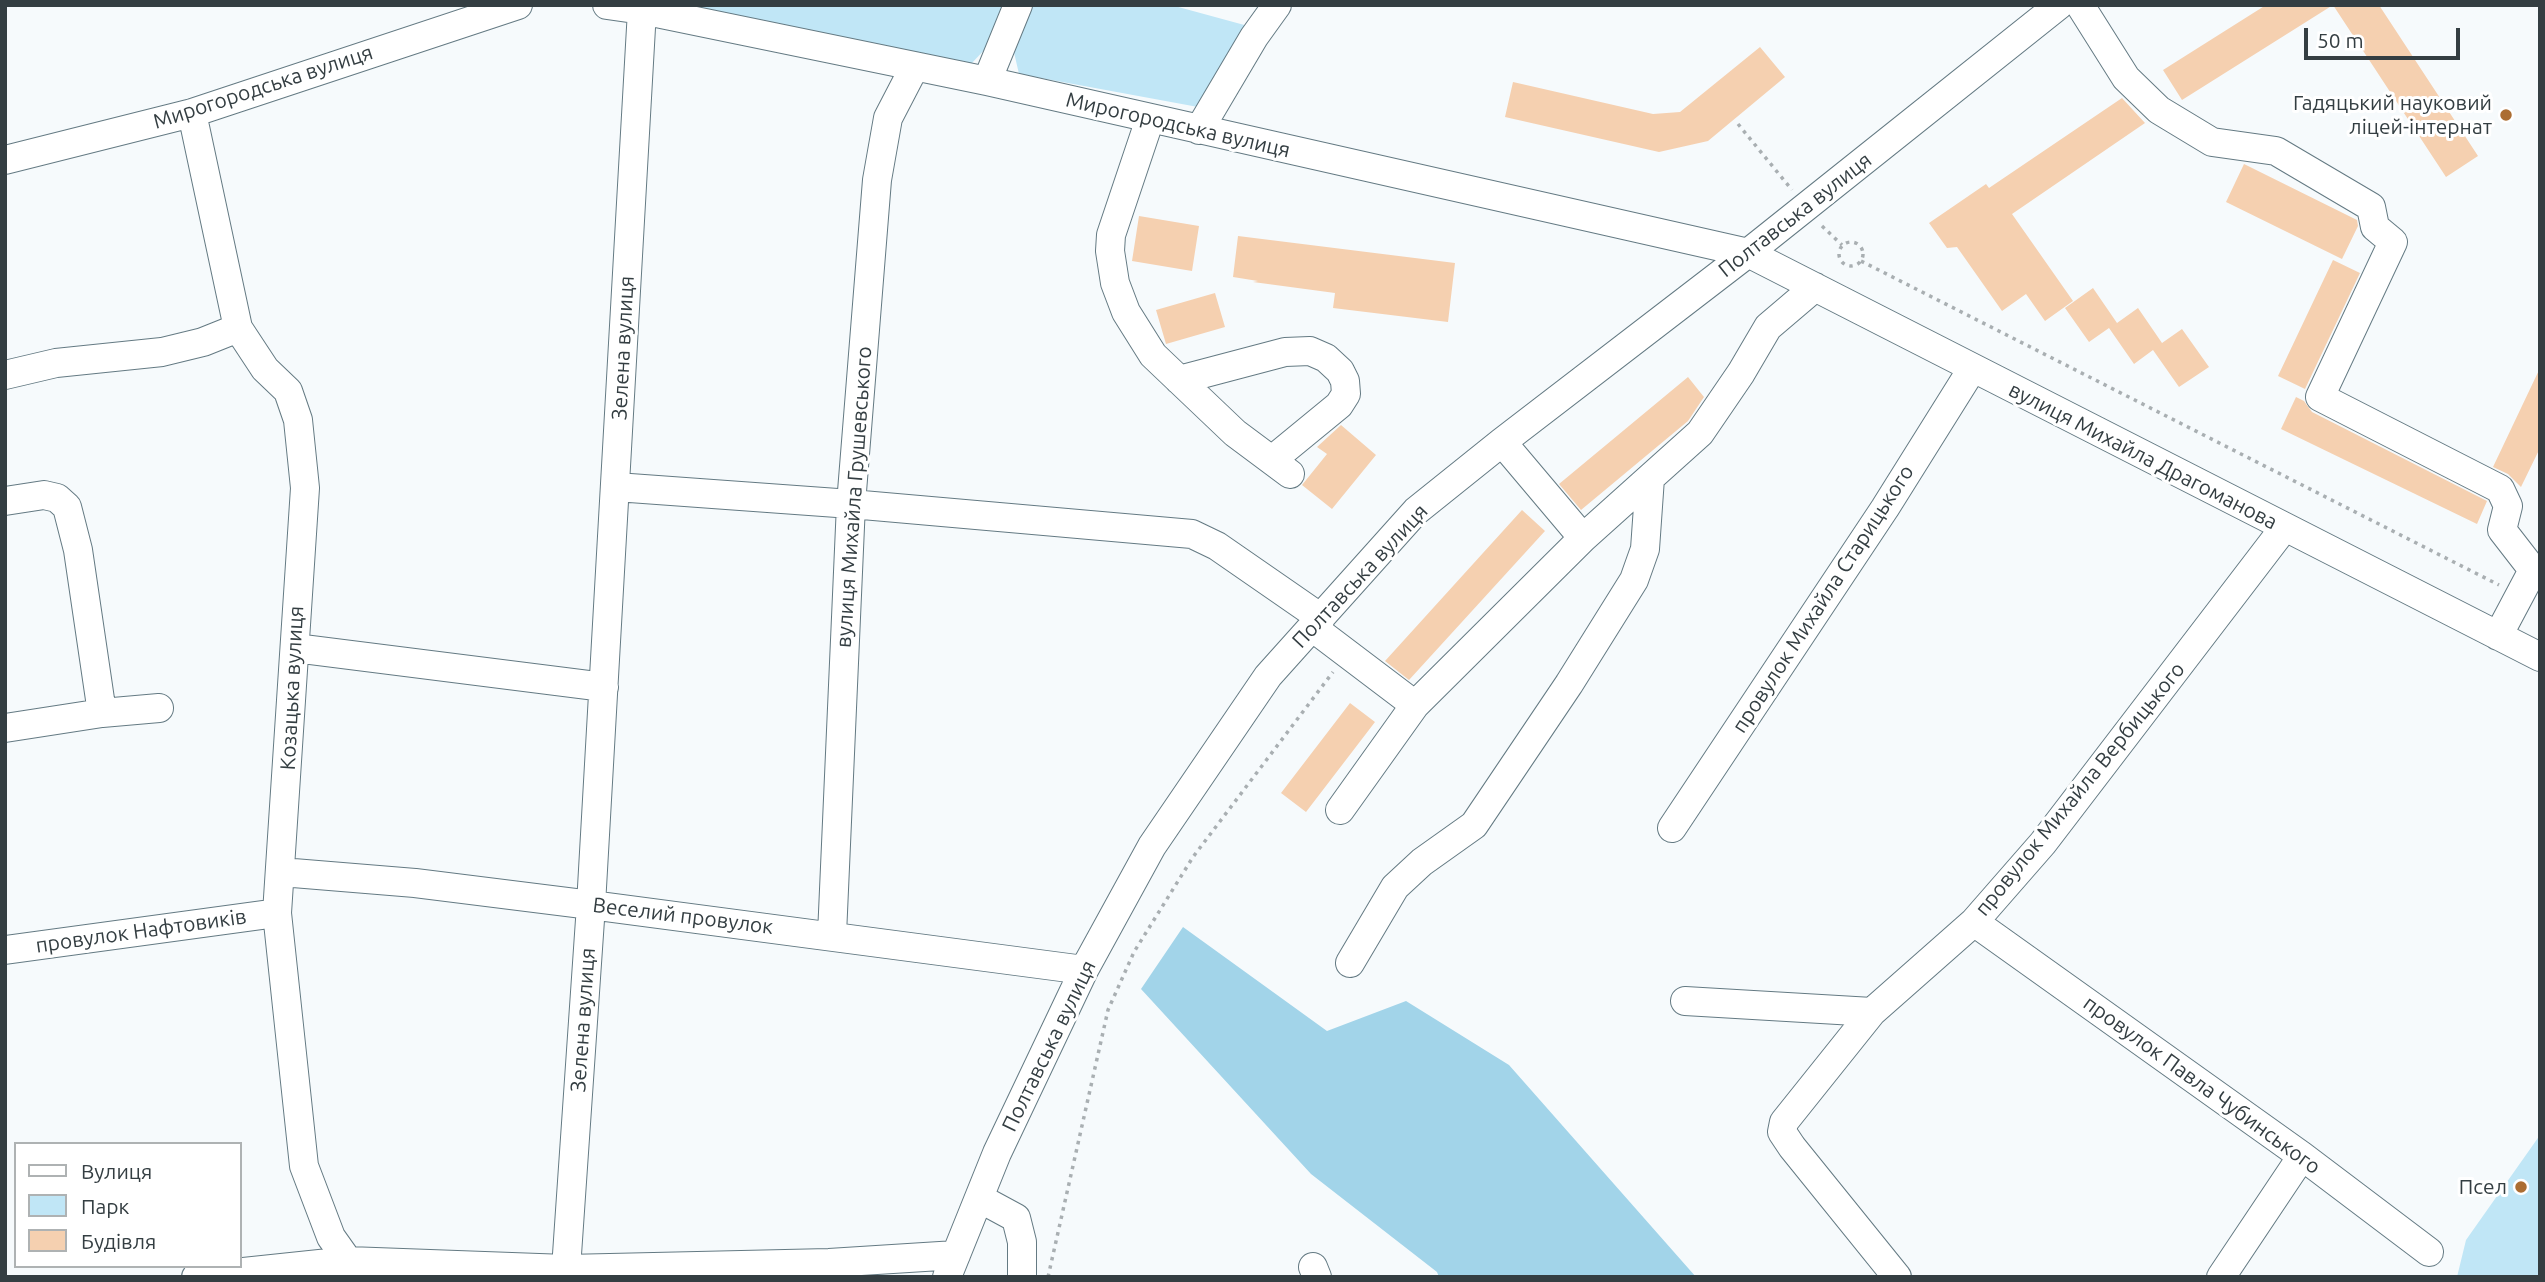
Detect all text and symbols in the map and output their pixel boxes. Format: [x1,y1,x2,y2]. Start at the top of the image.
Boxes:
scale bar [2307,14,2463,58]
text: 50 m [2317,28,2364,52]
street label: Мирогородська вулиця [150,40,376,134]
street label: Мирогородська вулиця [1063,87,1293,163]
place label: Гадяцький науковий ліцей-інтернат [2293,90,2492,140]
marker: Гадяцький науковий ліцей-інтернат [2498,107,2514,123]
street label: Полтавська вулиця [1713,147,1877,283]
street label: Зелена вулиця [607,275,639,421]
street label: вулиця Михайла Грушевського [831,345,877,649]
street label: вулиця Михайла Драгоманова [2004,377,2282,535]
street label: провулок Михайла Старицького [1727,460,1919,738]
street label: Полтавська вулиця [1287,499,1433,653]
street label: Козацька вулиця [275,605,309,771]
street label: провулок Михайла Вербицького [1970,657,2190,921]
street label: Веселий провулок [591,892,775,940]
street label: провулок Нафтовиків [34,904,248,958]
street label: Зелена вулиця [565,947,601,1093]
street label: Полтавська вулиця [997,956,1101,1136]
street label: провулок Павла Чубинського [2078,990,2326,1180]
legend [14,1142,242,1268]
text: Вулиця [81,1159,152,1183]
place label: Псел [2459,1174,2507,1200]
marker: Псел [2513,1179,2529,1195]
text: Парк [81,1194,129,1218]
text: Будівля [81,1229,156,1253]

